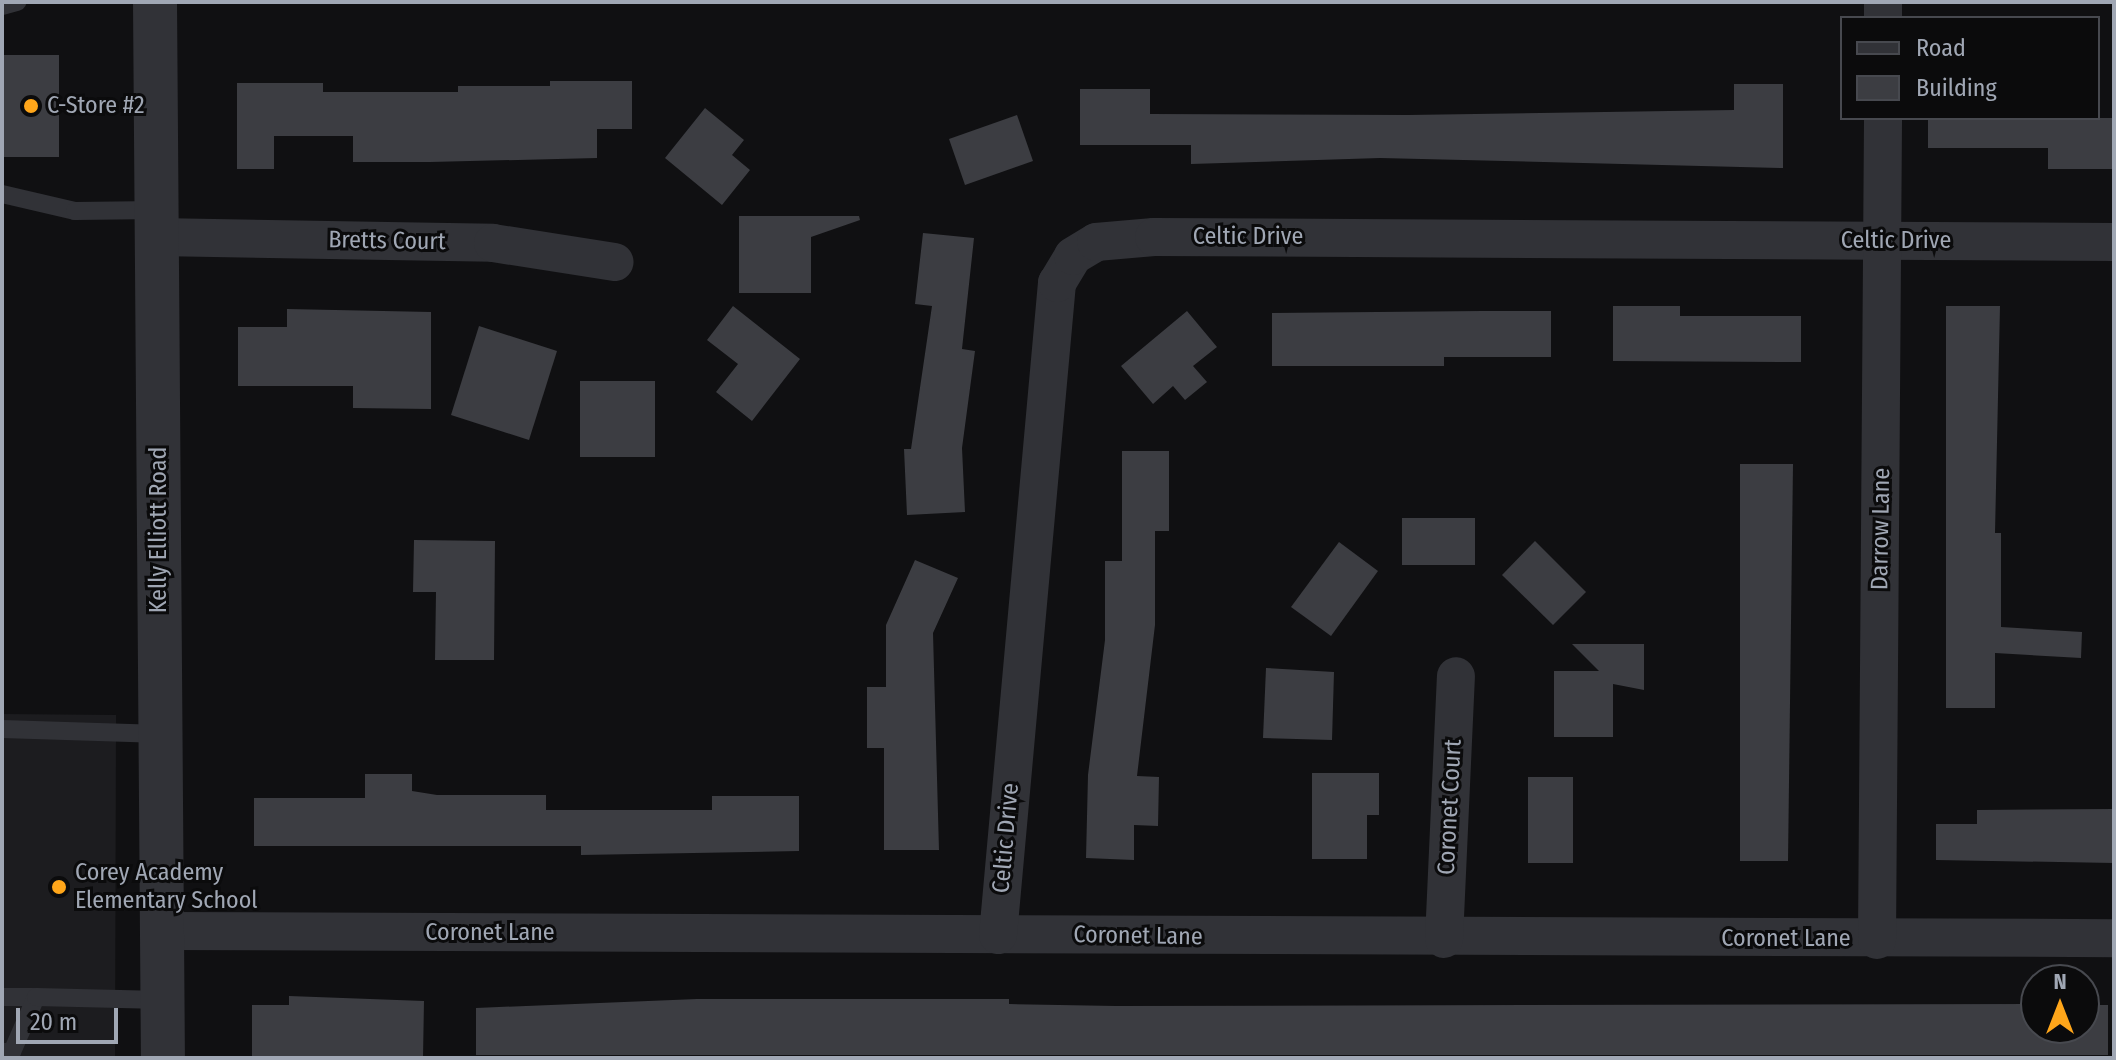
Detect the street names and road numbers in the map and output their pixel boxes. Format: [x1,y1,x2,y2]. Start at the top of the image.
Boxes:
street label: Celtic Drive [1193,223,1303,251]
street label: Bretts Court [328,226,446,256]
street label: Celtic Drive [1841,227,1951,255]
street label: Kelly Elliott Road [145,447,173,613]
street label: Darrow Lane [1866,468,1896,590]
street label: Coronet Court [1432,738,1468,876]
street label: Celtic Drive [987,782,1025,894]
street label: Coronet Lane [425,919,555,947]
street label: Coronet Lane [1073,920,1203,952]
street label: Coronet Lane [1721,925,1851,953]

